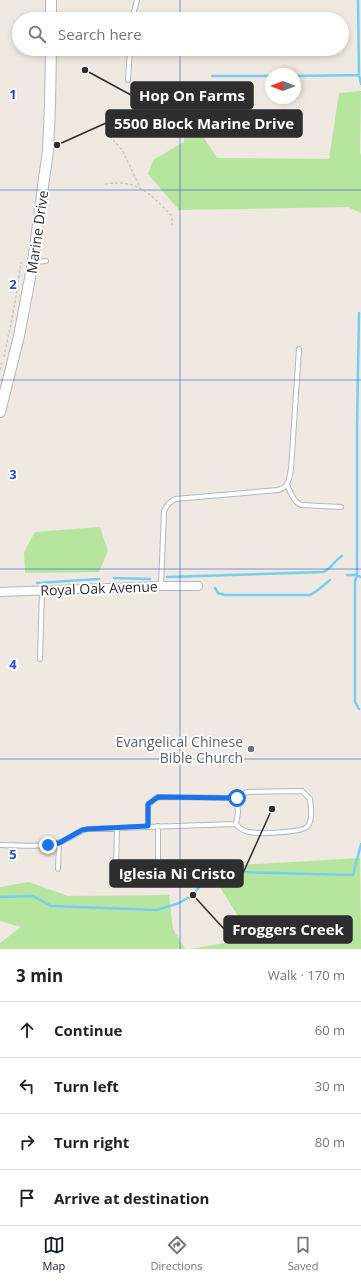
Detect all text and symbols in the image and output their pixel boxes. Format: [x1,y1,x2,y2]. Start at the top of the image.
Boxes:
search box [12,12,349,56]
icon: search [26,23,48,45]
text: Search here [58,24,142,44]
north arrow [265,68,301,104]
callout: Hop On Farms [131,82,253,109]
text: 1 [9,85,17,103]
text: Hop On Farms [139,85,245,105]
callout: 5500 Block Marine Drive [106,110,302,137]
text: 5500 Block Marine Drive [114,113,294,133]
street label: Marine Drive [22,189,52,275]
text: 2 [9,275,17,293]
text: 3 [9,465,17,483]
street label: Royal Oak Avenue [40,576,158,600]
text: 4 [9,655,17,673]
place label: Evangelical Chinese Bible Church [116,732,243,767]
marker: Evangelical Chinese Bible Church [246,744,256,754]
route start [228,789,246,807]
route end [39,836,57,854]
text: 5 [9,845,17,863]
callout: Iglesia Ni Cristo [110,860,243,887]
text: Iglesia Ni Cristo [119,863,235,883]
callout: Froggers Creek [224,916,352,943]
text: Froggers Creek [232,919,345,939]
text: 3 min [16,964,63,987]
text: Walk · 170 m [268,966,345,984]
icon: ahead [16,1019,38,1041]
text: Continue [54,1020,122,1040]
text: 60 m [315,1021,345,1039]
icon: left [16,1075,38,1097]
text: Turn left [54,1076,119,1096]
text: 30 m [315,1077,345,1095]
icon: right [16,1131,38,1153]
text: Turn right [54,1132,129,1152]
text: 80 m [315,1133,345,1151]
icon: arrive [16,1187,38,1209]
text: Arrive at destination [54,1188,209,1208]
tab: Map [43,1234,65,1273]
tab: Directions [151,1234,203,1273]
tab: Saved [288,1234,318,1273]

